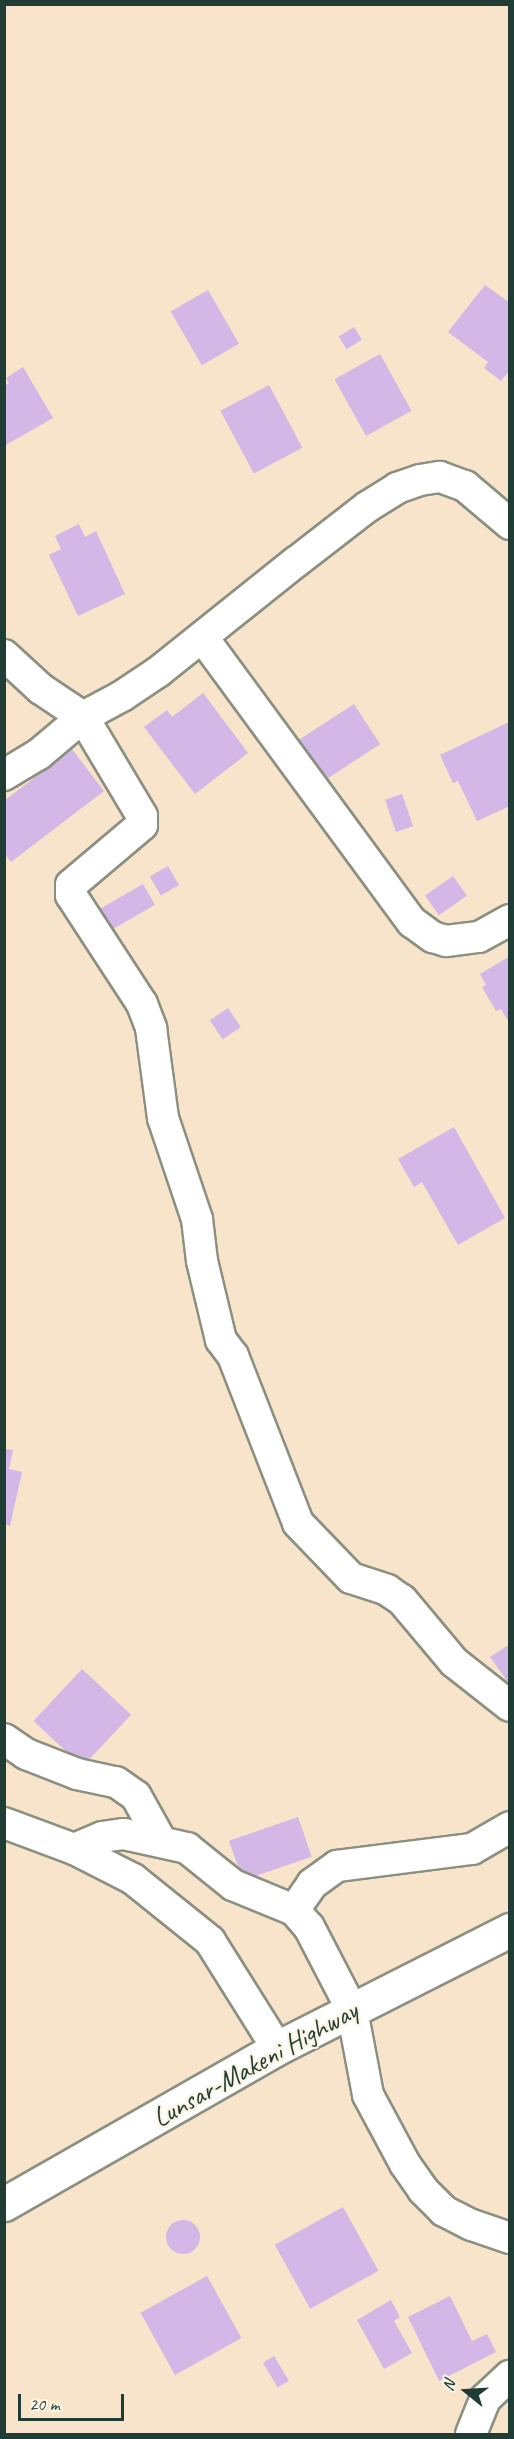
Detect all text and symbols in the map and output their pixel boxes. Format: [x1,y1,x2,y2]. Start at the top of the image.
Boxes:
street label: Lunsar-Makeni Highway [147,1994,363,2134]
north arrow [436,2361,496,2421]
text: N [438,2378,460,2393]
scale bar [21,2382,128,2420]
text: 20 m [29,2393,60,2415]

